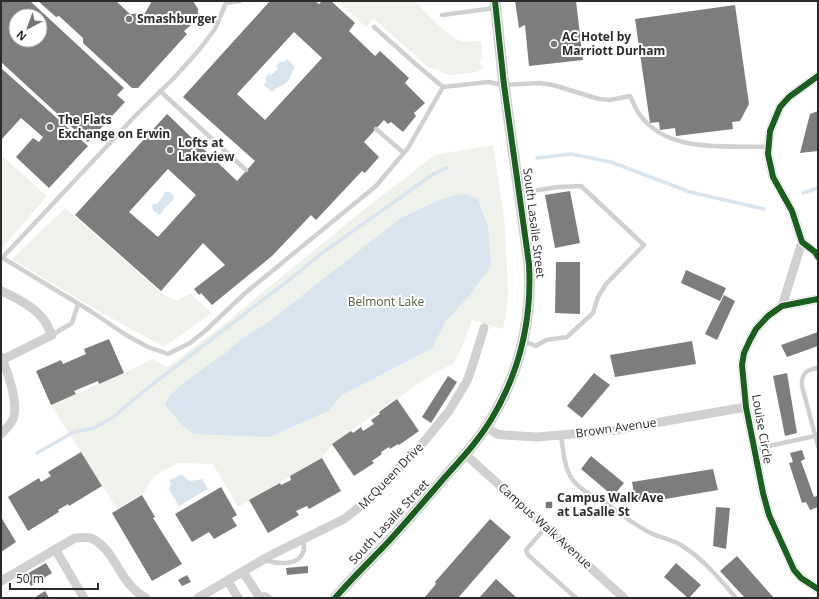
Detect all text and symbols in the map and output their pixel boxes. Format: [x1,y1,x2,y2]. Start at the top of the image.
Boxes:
north arrow [8,8,48,48]
place label: Smashburger [137,10,217,27]
marker: Smashburger [124,14,134,24]
text: N [13,27,29,45]
place label: AC Hotel by Marriott Durham [562,28,665,59]
marker: AC Hotel by Marriott Durham [549,39,559,49]
place label: The Flats Exchange on Erwin [58,111,170,142]
marker: The Flats Exchange on Erwin [45,122,55,132]
place label: Lofts at Lakeview [178,134,235,165]
marker: Lofts at Lakeview [165,145,175,155]
street label: South Lasalle Street [519,167,550,279]
park label: Belmont Lake [348,293,425,310]
street label: Louise Circle [748,393,777,465]
street label: Brown Avenue [574,413,658,442]
street label: McQueen Drive [354,438,427,513]
street label: South Lasalle Street [345,475,433,568]
street label: Campus Walk Avenue [495,479,596,573]
place label: Campus Walk Ave at LaSalle St [557,489,664,520]
marker: Campus Walk Ave at LaSalle St [544,500,554,510]
scale bar [10,565,98,591]
text: 50 m [16,570,44,587]

